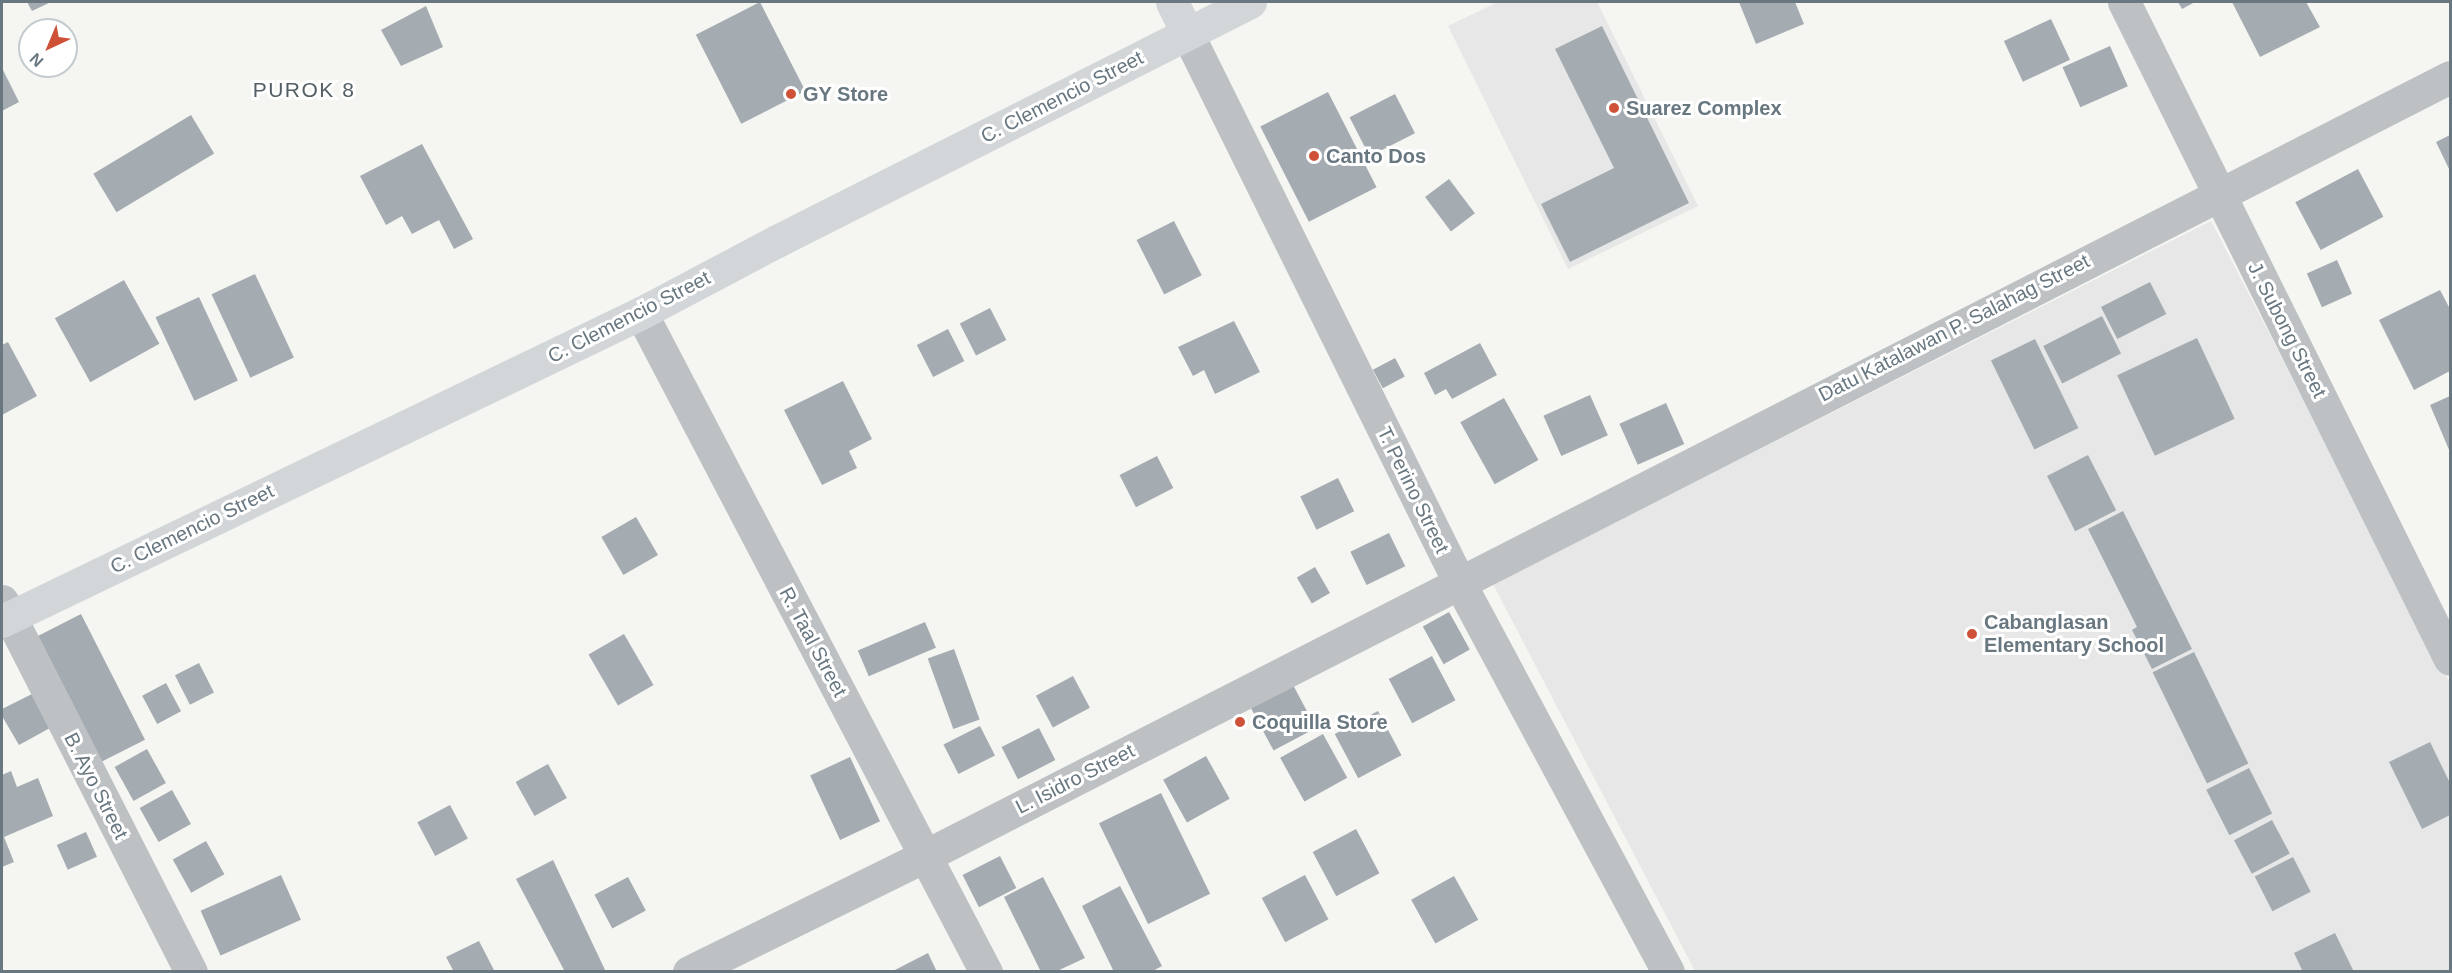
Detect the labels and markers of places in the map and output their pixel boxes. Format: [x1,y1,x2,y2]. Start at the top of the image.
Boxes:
place label: GY Store [803,82,889,106]
marker: GY Store [784,87,798,101]
place label: Suarez Complex [1626,96,1782,120]
marker: Suarez Complex [1607,101,1621,115]
place label: Canto Dos [1326,144,1426,168]
marker: Canto Dos [1307,149,1321,163]
place label: Cabanglasan Elementary School [1984,610,2164,657]
marker: Cabanglasan Elementary School [1965,627,1979,641]
place label: Coquilla Store [1252,710,1388,734]
marker: Coquilla Store [1233,715,1247,729]

